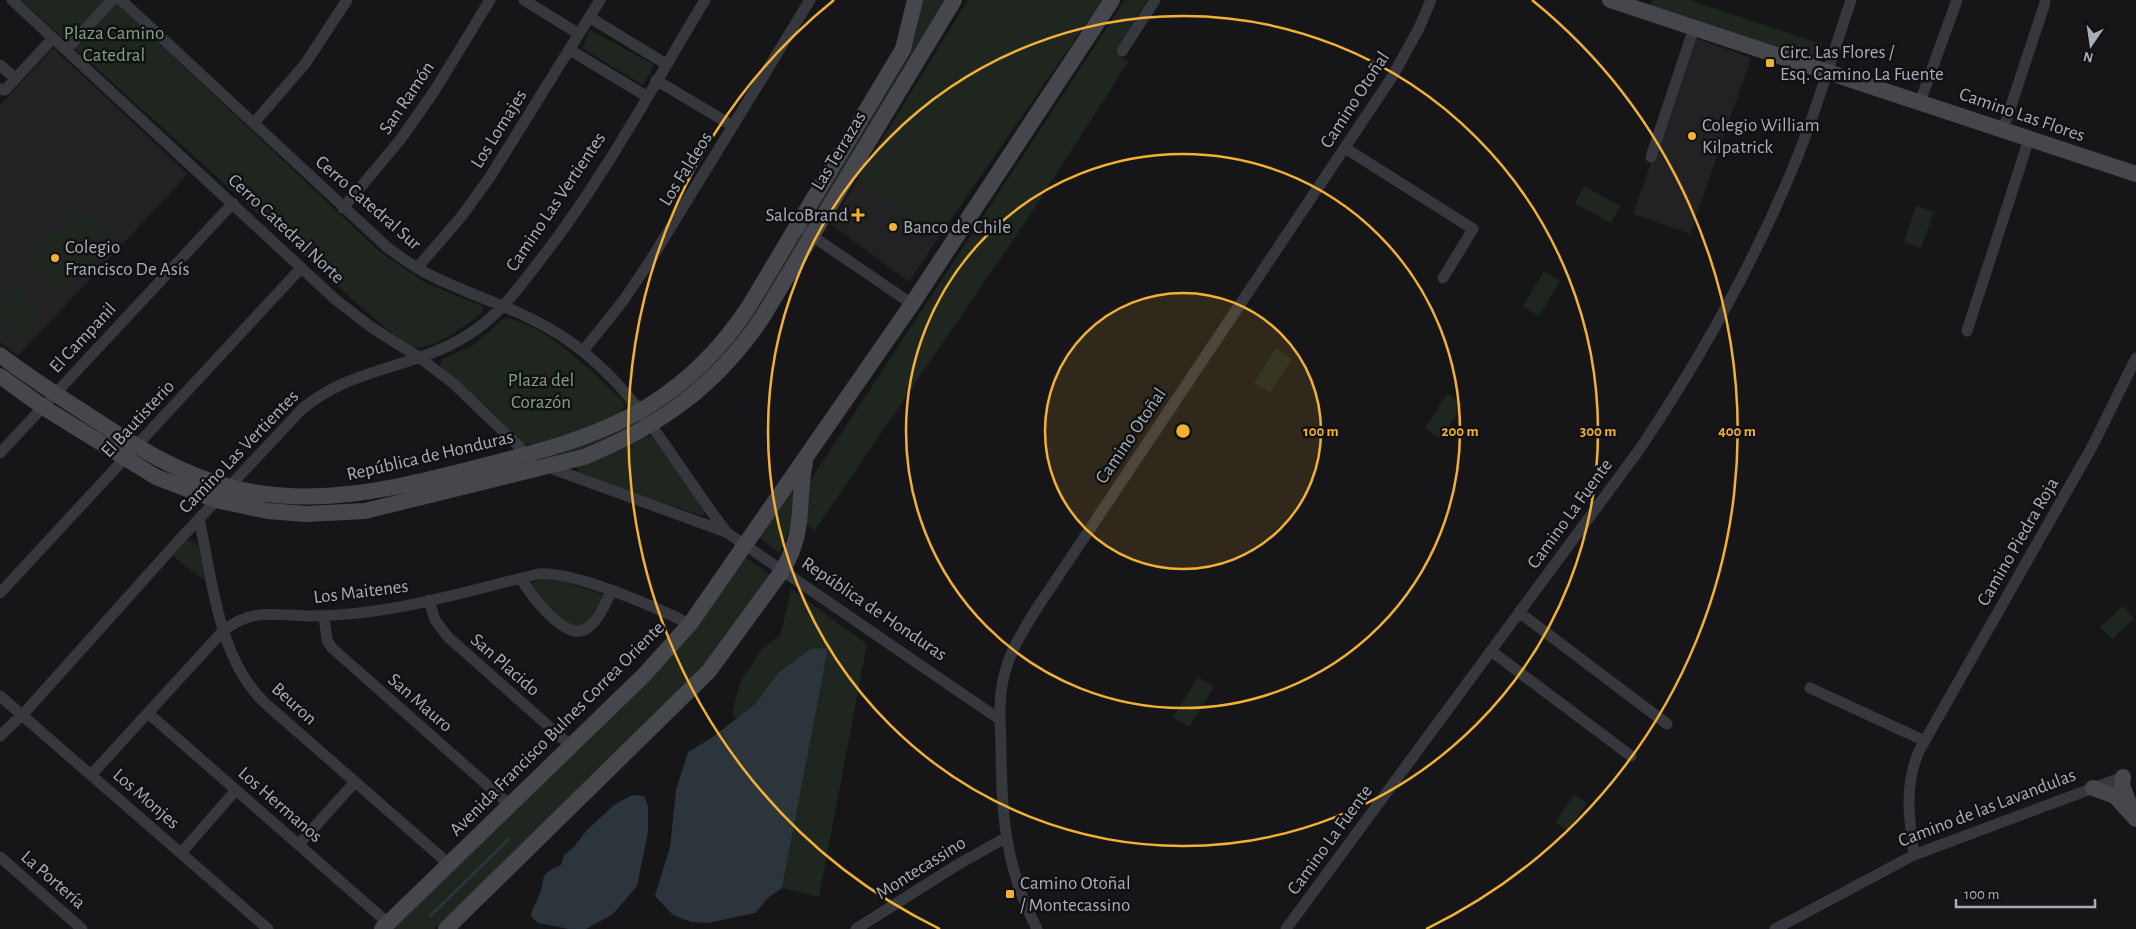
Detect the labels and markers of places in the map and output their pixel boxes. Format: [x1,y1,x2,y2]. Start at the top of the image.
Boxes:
place label: Circ. Las Flores / Esq. Camino La Fuente [1780,43,1944,84]
marker: Circ. Las Flores / Esq. Camino La Fuente [1764,57,1776,69]
place label: Colegio William Kilpatrick [1702,116,1820,157]
marker: Colegio William Kilpatrick [1686,130,1698,142]
place label: SalcoBrand [765,206,848,225]
marker: SalcoBrand [852,209,864,221]
place label: Banco de Chile [903,218,1011,237]
marker: Banco de Chile [887,221,899,233]
place label: Colegio Francisco De Asís [65,238,189,279]
marker: Colegio Francisco De Asís [49,252,61,264]
centre of rings [1174,422,1192,440]
place label: Camino Otoñal / Montecassino [1020,874,1131,915]
marker: Camino Otoñal / Montecassino [1004,888,1016,900]

